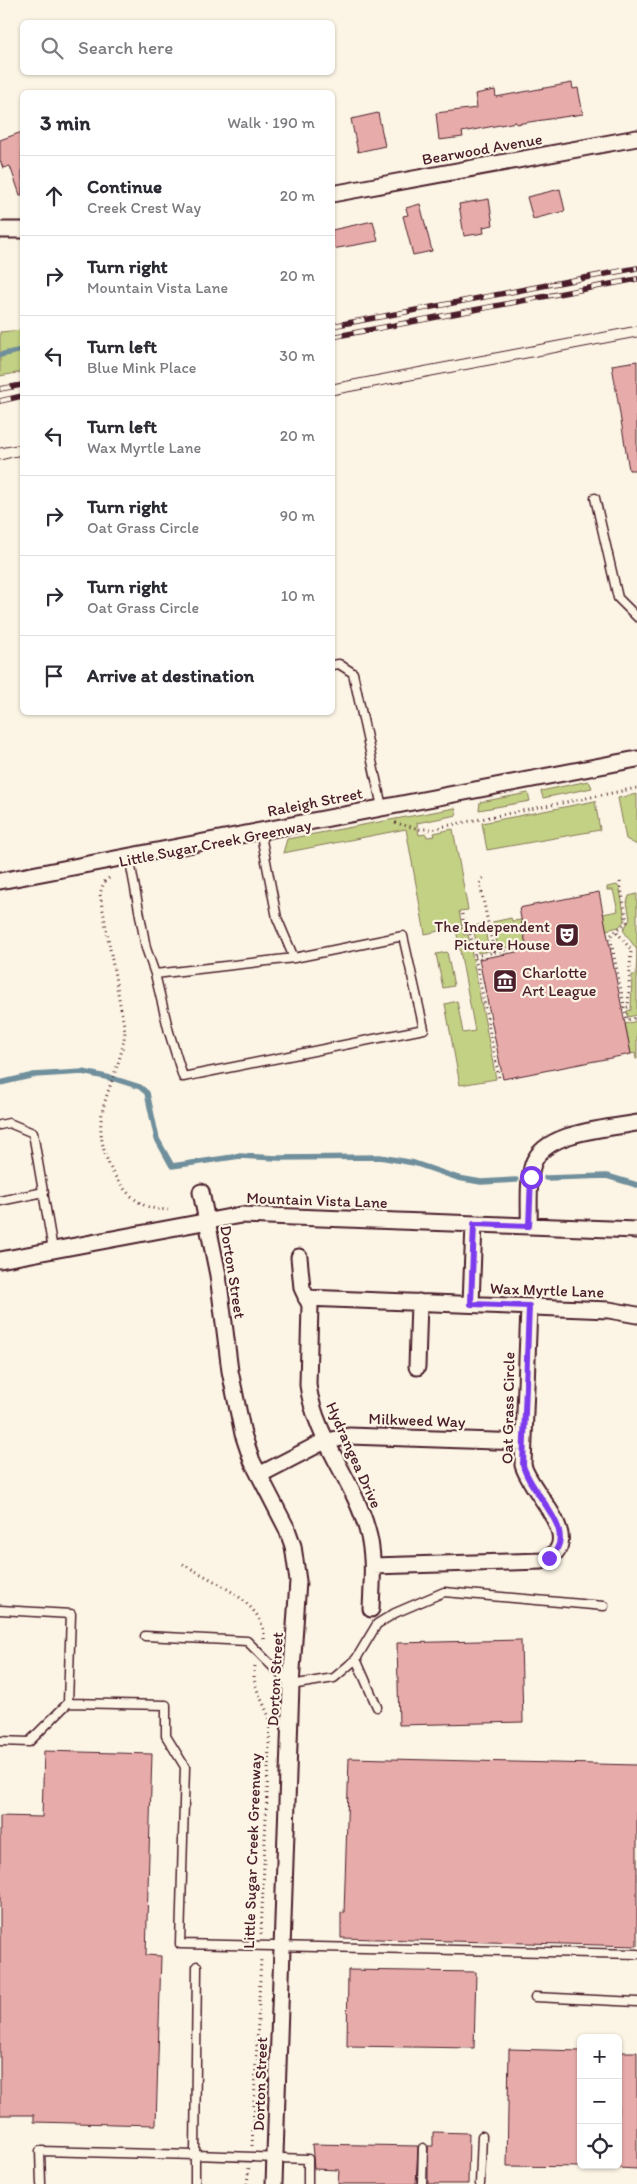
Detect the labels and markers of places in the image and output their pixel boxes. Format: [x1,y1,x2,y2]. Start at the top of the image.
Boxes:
place label: The Independent Picture House [434,917,550,954]
theatre icon: The Independent Picture House [554,922,580,948]
place label: Charlotte Art League [522,963,597,1000]
museum icon: Charlotte Art League [492,968,518,994]

